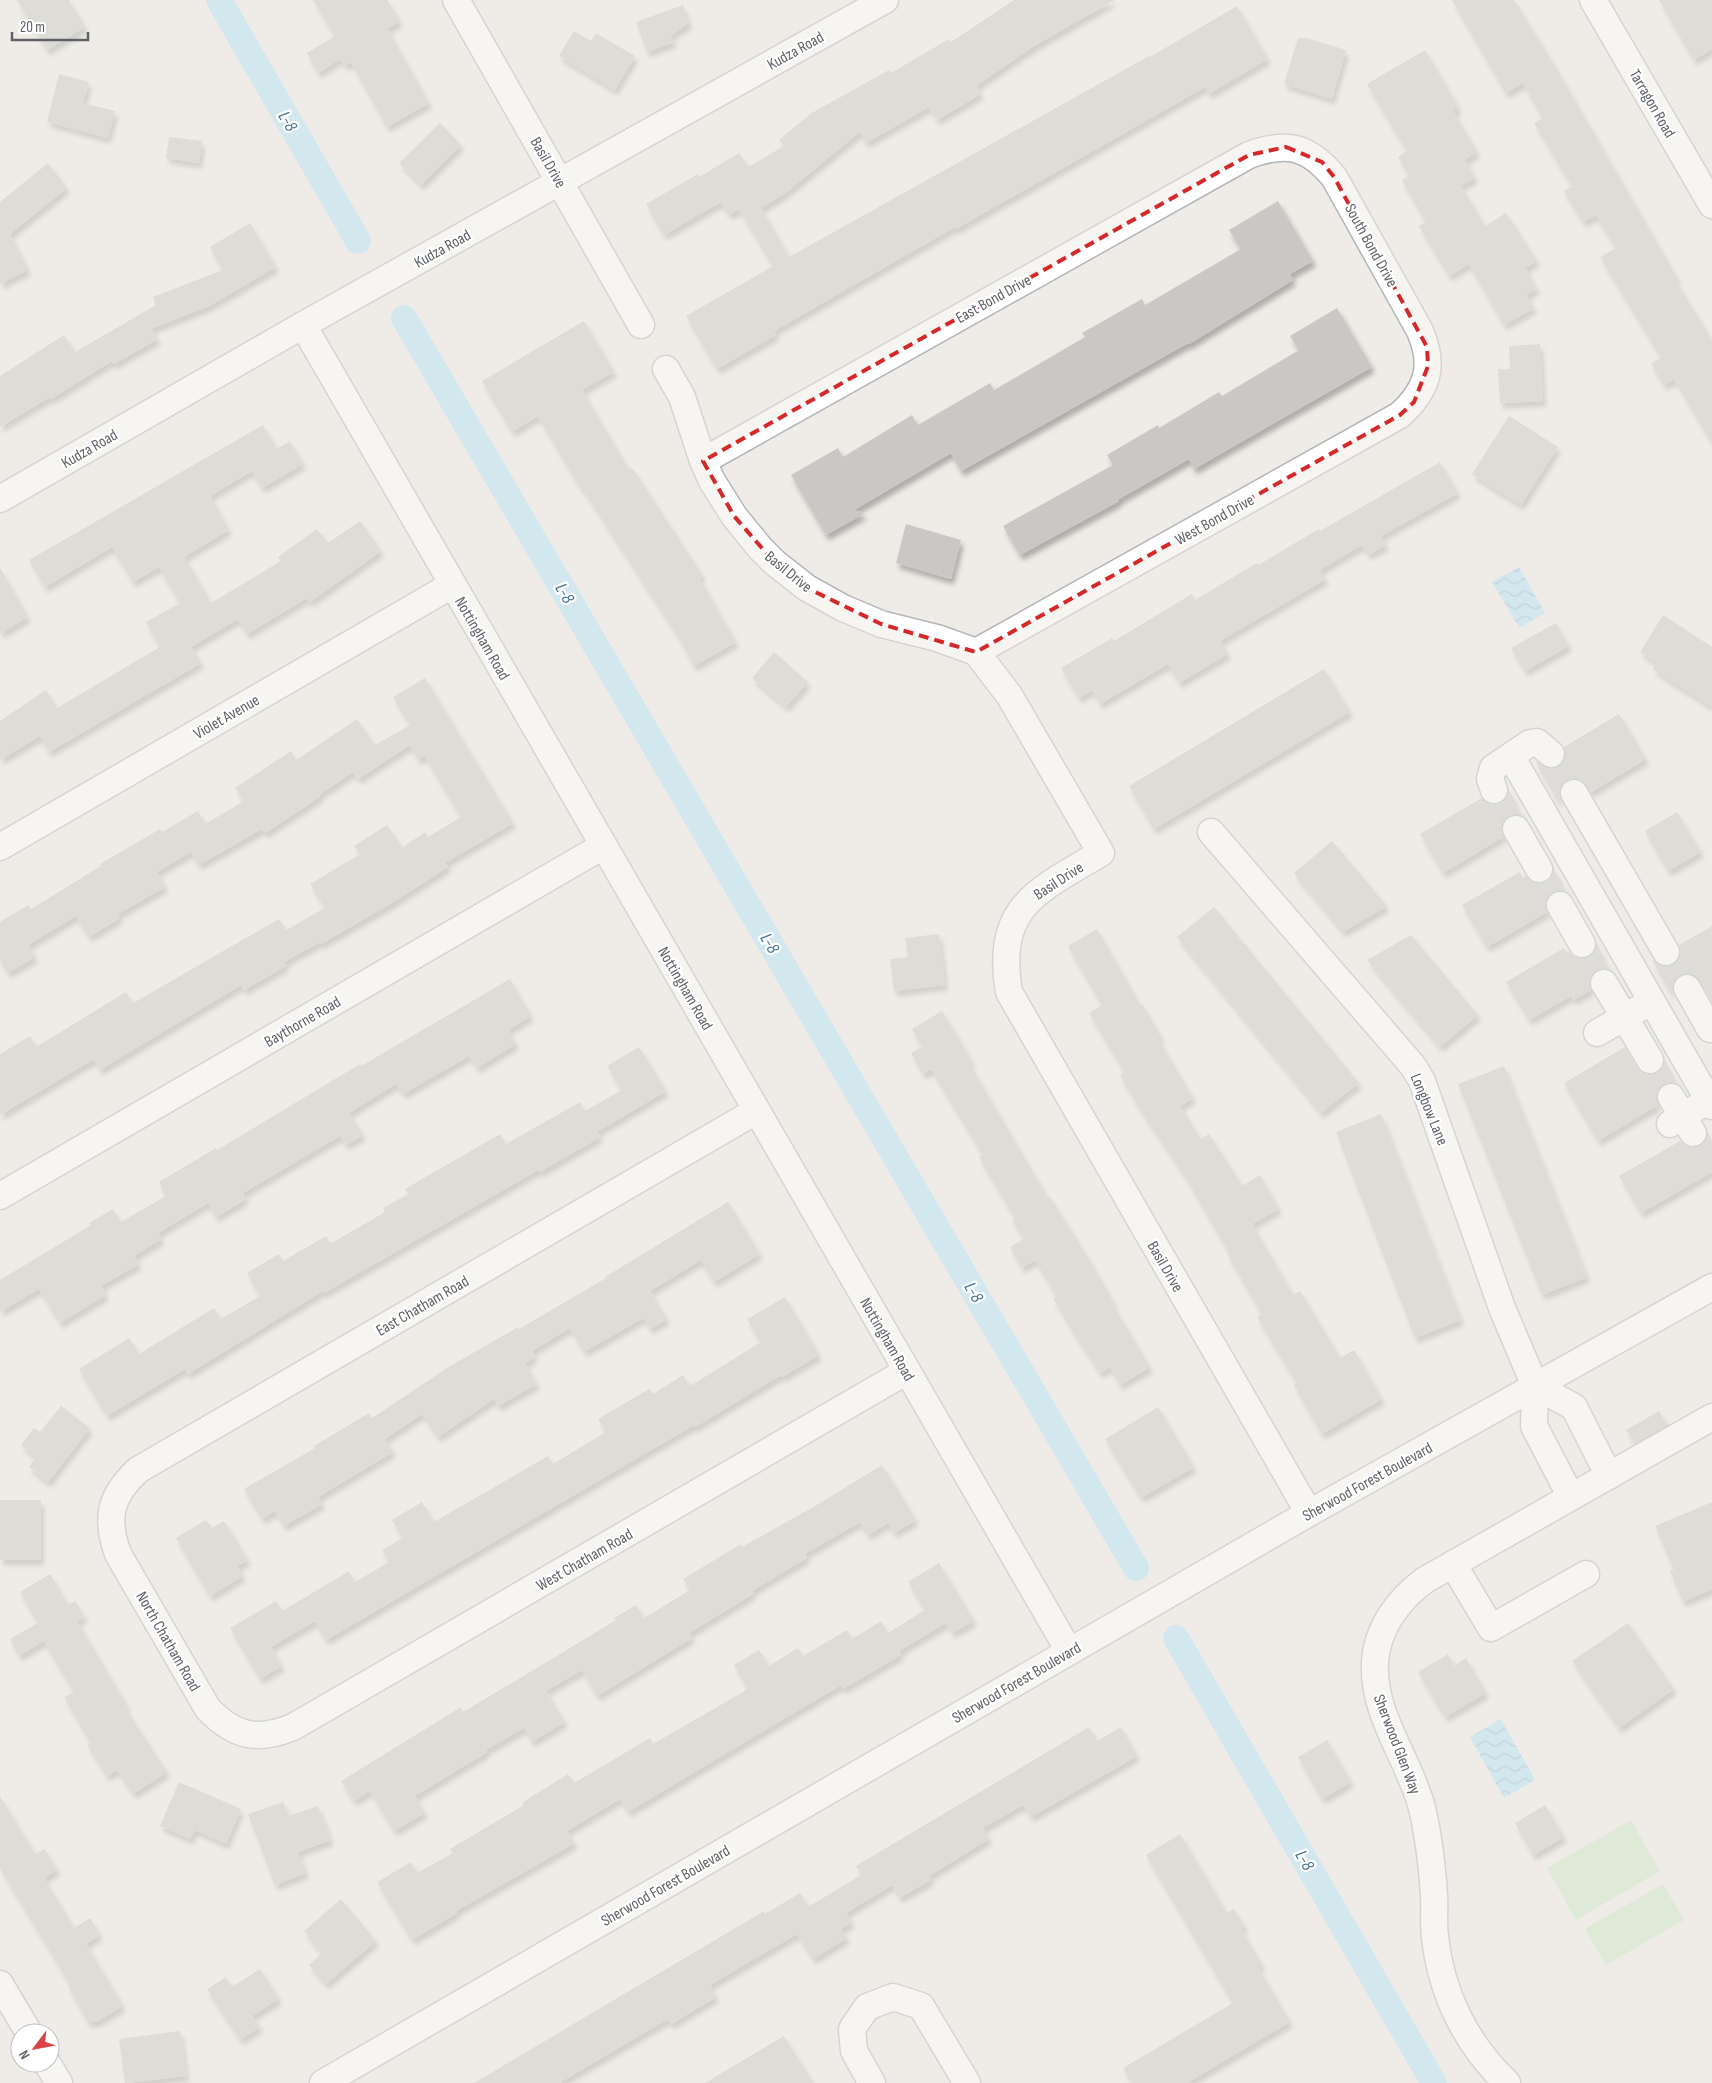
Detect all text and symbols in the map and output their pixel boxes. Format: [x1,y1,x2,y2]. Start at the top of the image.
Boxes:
scale bar [12,10,89,42]
text: 20 m [20,18,45,37]
street label: Kudza Road [764,28,827,75]
street label: Tarragon Road [1625,66,1679,141]
water label: L-8 [274,107,302,135]
street label: Basil Drive [526,134,570,192]
street label: South Bond Drive [1340,201,1401,291]
street label: Kudza Road [411,226,474,273]
street label: East Bond Drive [953,271,1035,328]
street label: Kudza Road [58,426,121,473]
street label: West Bond Drive [1172,491,1258,550]
street label: Basil Drive [761,547,816,597]
water label: L-8 [551,579,579,607]
street label: Nottingham Road [450,594,513,684]
street label: Violet Avenue [191,691,263,744]
street label: Basil Drive [1030,858,1087,904]
water label: L-8 [756,929,784,957]
street label: Nottingham Road [653,944,716,1034]
street label: Baythorne Road [261,993,344,1052]
street label: Longbow Lane [1406,1071,1452,1148]
street label: Basil Drive [1143,1238,1187,1296]
street label: East Chatham Road [373,1272,472,1340]
water label: L-8 [960,1278,988,1306]
street label: Nottingham Road [855,1295,918,1385]
street label: Sherwood Forest Boulevard [1299,1439,1436,1526]
street label: West Chatham Road [533,1525,636,1595]
street label: North Chatham Road [131,1589,204,1695]
street label: Sherwood Forest Boulevard [949,1639,1085,1728]
street label: Sherwood Glen Way [1369,1692,1424,1797]
street label: Sherwood Forest Boulevard [598,1842,734,1931]
water label: L-8 [1291,1846,1319,1874]
north arrow [10,2023,60,2073]
text: N [15,2047,34,2062]

